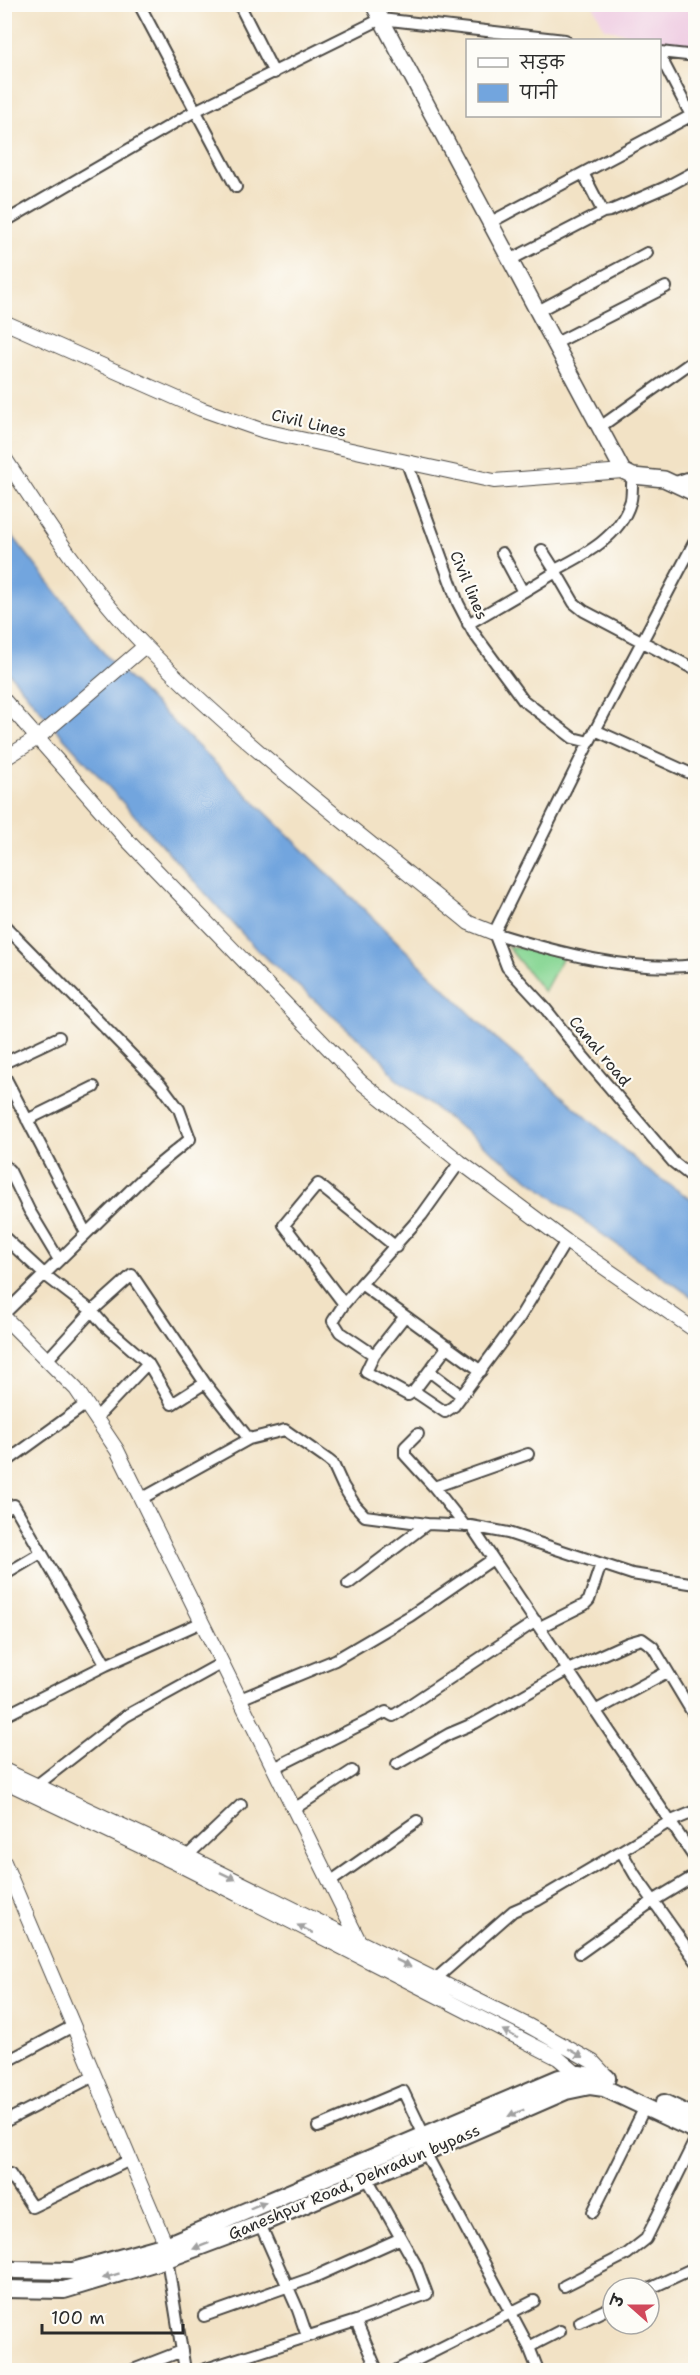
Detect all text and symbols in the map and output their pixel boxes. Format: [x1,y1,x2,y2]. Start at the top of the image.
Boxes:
legend [466,39,661,117]
text: सड़क [519,51,565,75]
text: पानी [519,79,558,105]
street label: Civil Lines [269,404,349,442]
street label: Civil lines [445,547,493,623]
street label: Canal road [564,1011,636,1091]
one-way arrow [219,1872,236,1881]
one-way arrow [296,1924,313,1934]
one-way arrow [394,1958,411,1967]
one-way arrow [501,2029,518,2039]
one-way arrow [568,2047,584,2058]
one-way arrow [506,2108,524,2118]
street label: Ganeshpur Road, Dehradun bypass [225,2119,483,2245]
one-way arrow [249,2200,267,2209]
one-way arrow [192,2242,210,2252]
one-way arrow [102,2272,120,2281]
north arrow [601,2276,661,2336]
text: उ [605,2291,630,2311]
scale bar [42,2297,183,2335]
text: 100 m [51,2306,105,2330]

